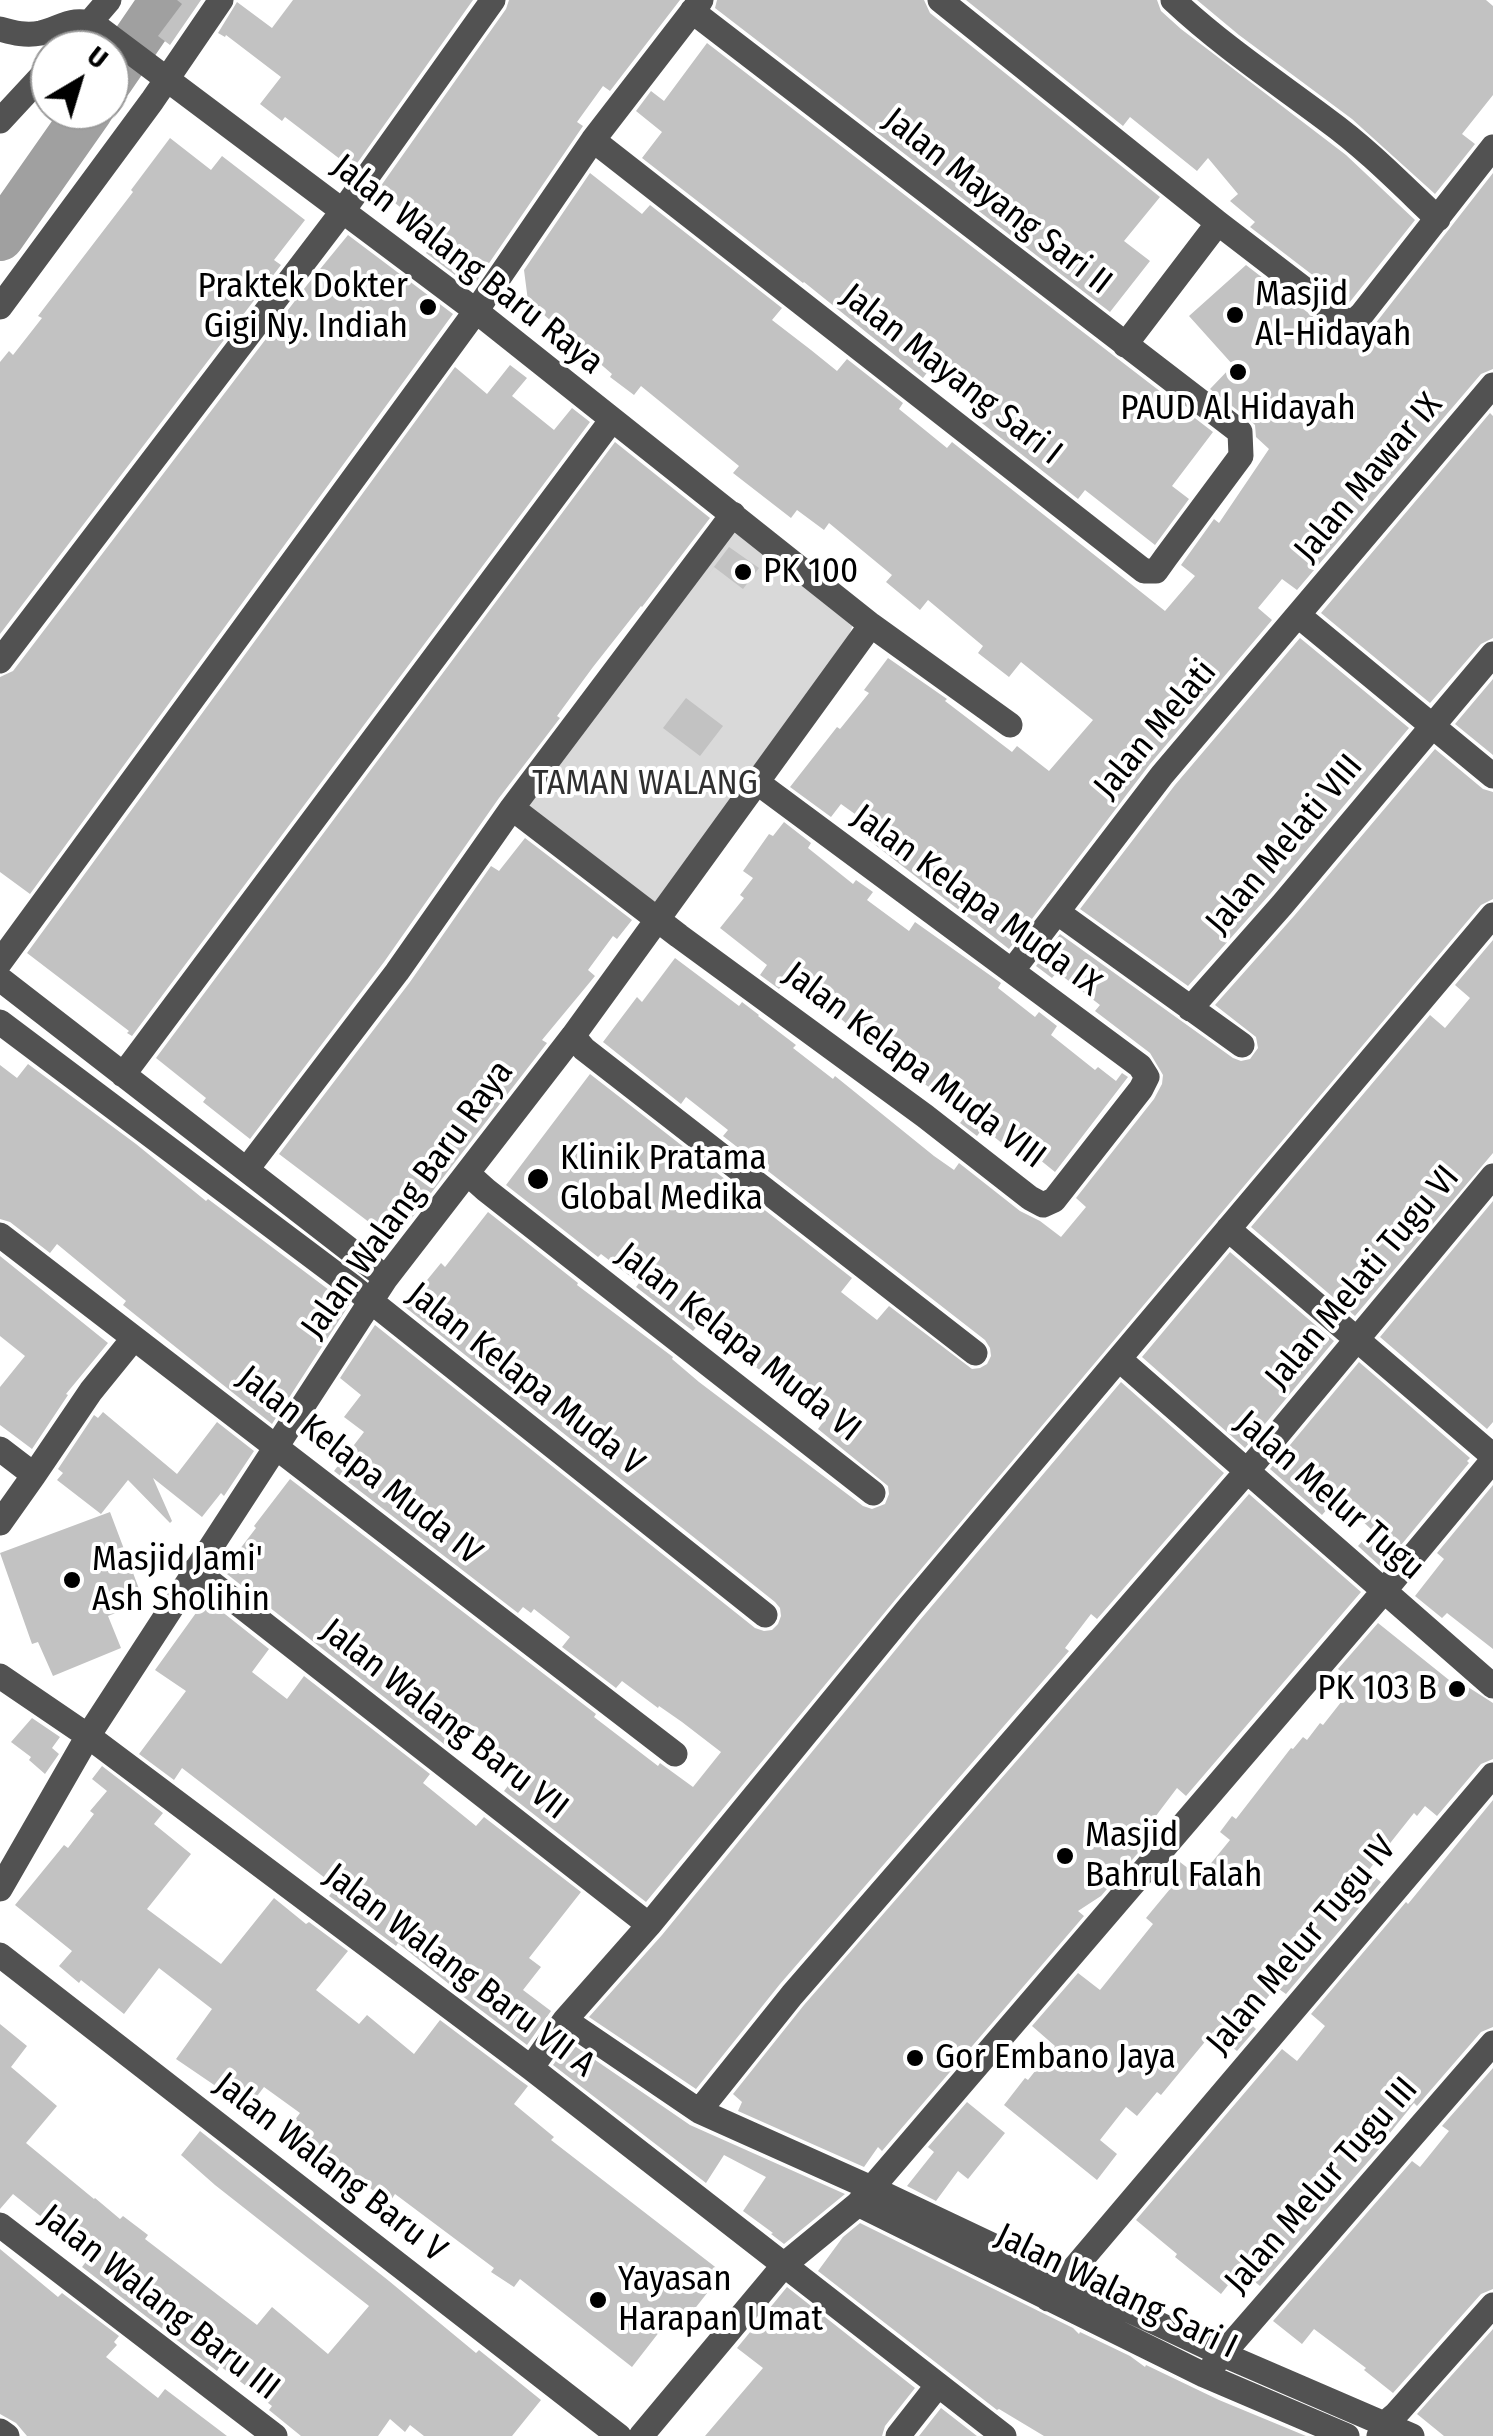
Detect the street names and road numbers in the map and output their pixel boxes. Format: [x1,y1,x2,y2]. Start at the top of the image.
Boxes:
street label: Jalan Mayang Sari II [874,100,1120,304]
street label: Jalan Walang Baru Raya [323,146,611,384]
street label: Jalan Mayang Sari I [832,276,1070,474]
street label: Jalan Mawar IX [1286,385,1452,571]
street label: Jalan Melati [1086,652,1226,808]
street label: Jalan Melati VIII [1198,747,1372,943]
street label: Jalan Kelapa Muda IX [843,796,1109,1006]
street label: Jalan Kelapa Muda VIII [775,954,1053,1178]
street label: Jalan Walang Baru Raya [293,1053,523,1347]
street label: Jalan Melati Tugu VI [1257,1158,1469,1398]
street label: Jalan Kelapa Muda VI [607,1234,869,1452]
street label: Jalan Kelapa Muda V [398,1274,652,1486]
street label: Jalan Kelapa Muda IV [228,1357,490,1575]
street label: Jalan Melur Tugu [1226,1402,1432,1590]
street label: Jalan Walang Baru VII [312,1611,576,1829]
street label: Jalan Melur Tugu IV [1198,1828,1406,2064]
street label: Jalan Walang Baru VII A [315,1855,603,2087]
street label: Jalan Walang Baru V [205,2064,455,2272]
street label: Jalan Melur Tugu III [1217,2069,1427,2303]
street label: Jalan Walang Baru III [31,2196,287,2410]
street label: Jalan Walang Sari I [988,2215,1244,2369]

